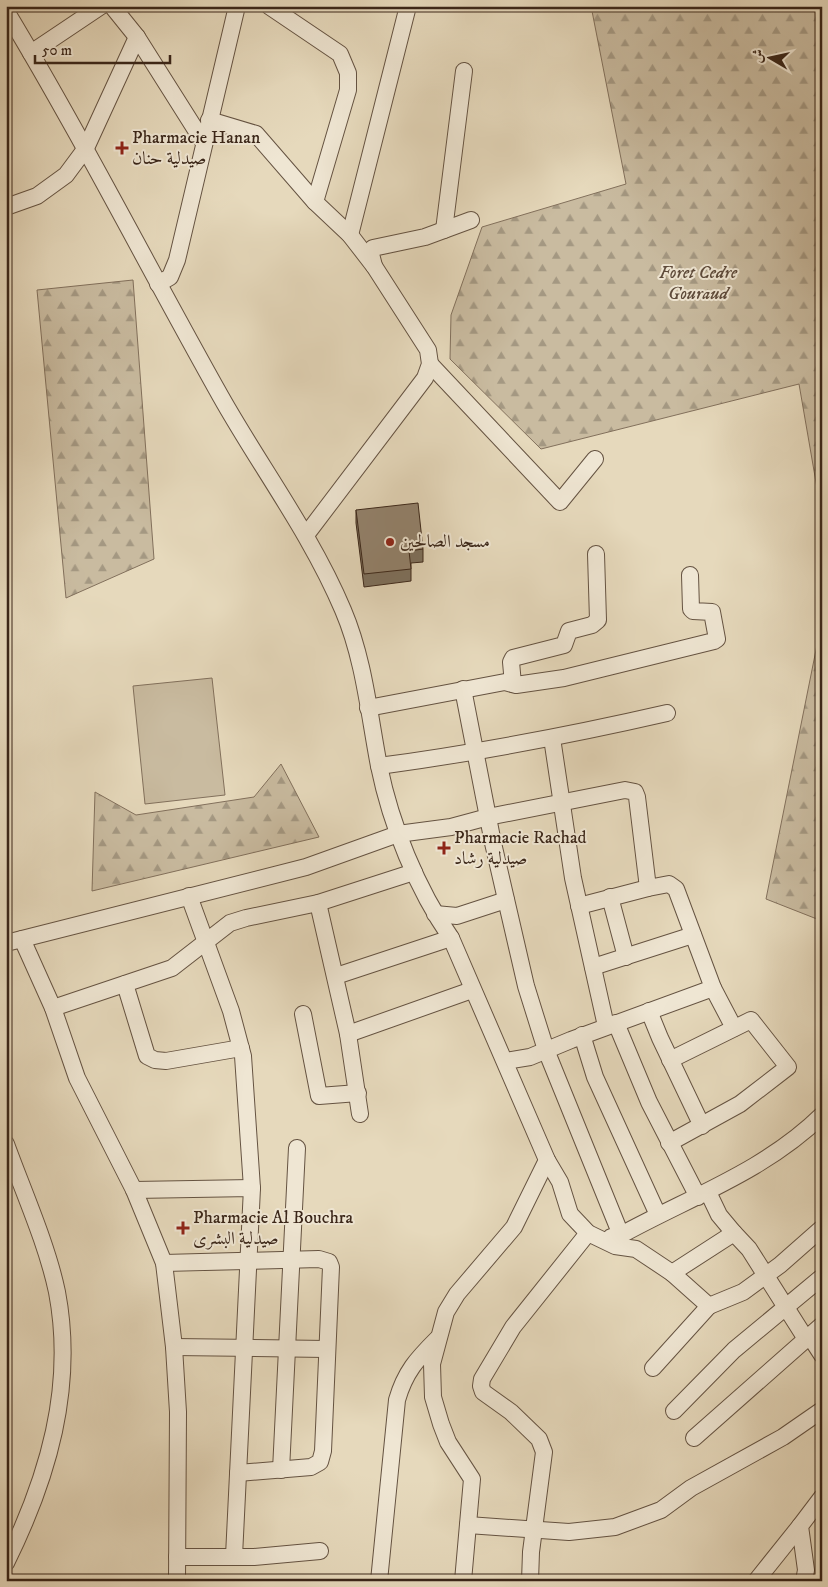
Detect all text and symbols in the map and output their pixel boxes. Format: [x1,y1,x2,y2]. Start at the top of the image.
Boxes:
scale bar [35,32,170,64]
north arrow [746,32,796,82]
text: 50 m [42,41,72,60]
text: ش [748,48,768,64]
place label: Pharmacie Hanan صيدلية حنان [132,127,261,170]
marker: Pharmacie Hanan صيدلية حنان [116,142,128,154]
park label: Foret Cedre Gouraud [659,262,738,305]
place label: مسجد الصالحين [400,531,490,553]
marker: مسجد الصالحين [384,536,396,548]
place label: Pharmacie Rachad صيدلية رشاد [454,827,587,870]
marker: Pharmacie Rachad صيدلية رشاد [438,842,450,854]
place label: Pharmacie Al Bouchra صيدلية البشرى [193,1207,354,1250]
marker: Pharmacie Al Bouchra صيدلية البشرى [177,1222,189,1234]

